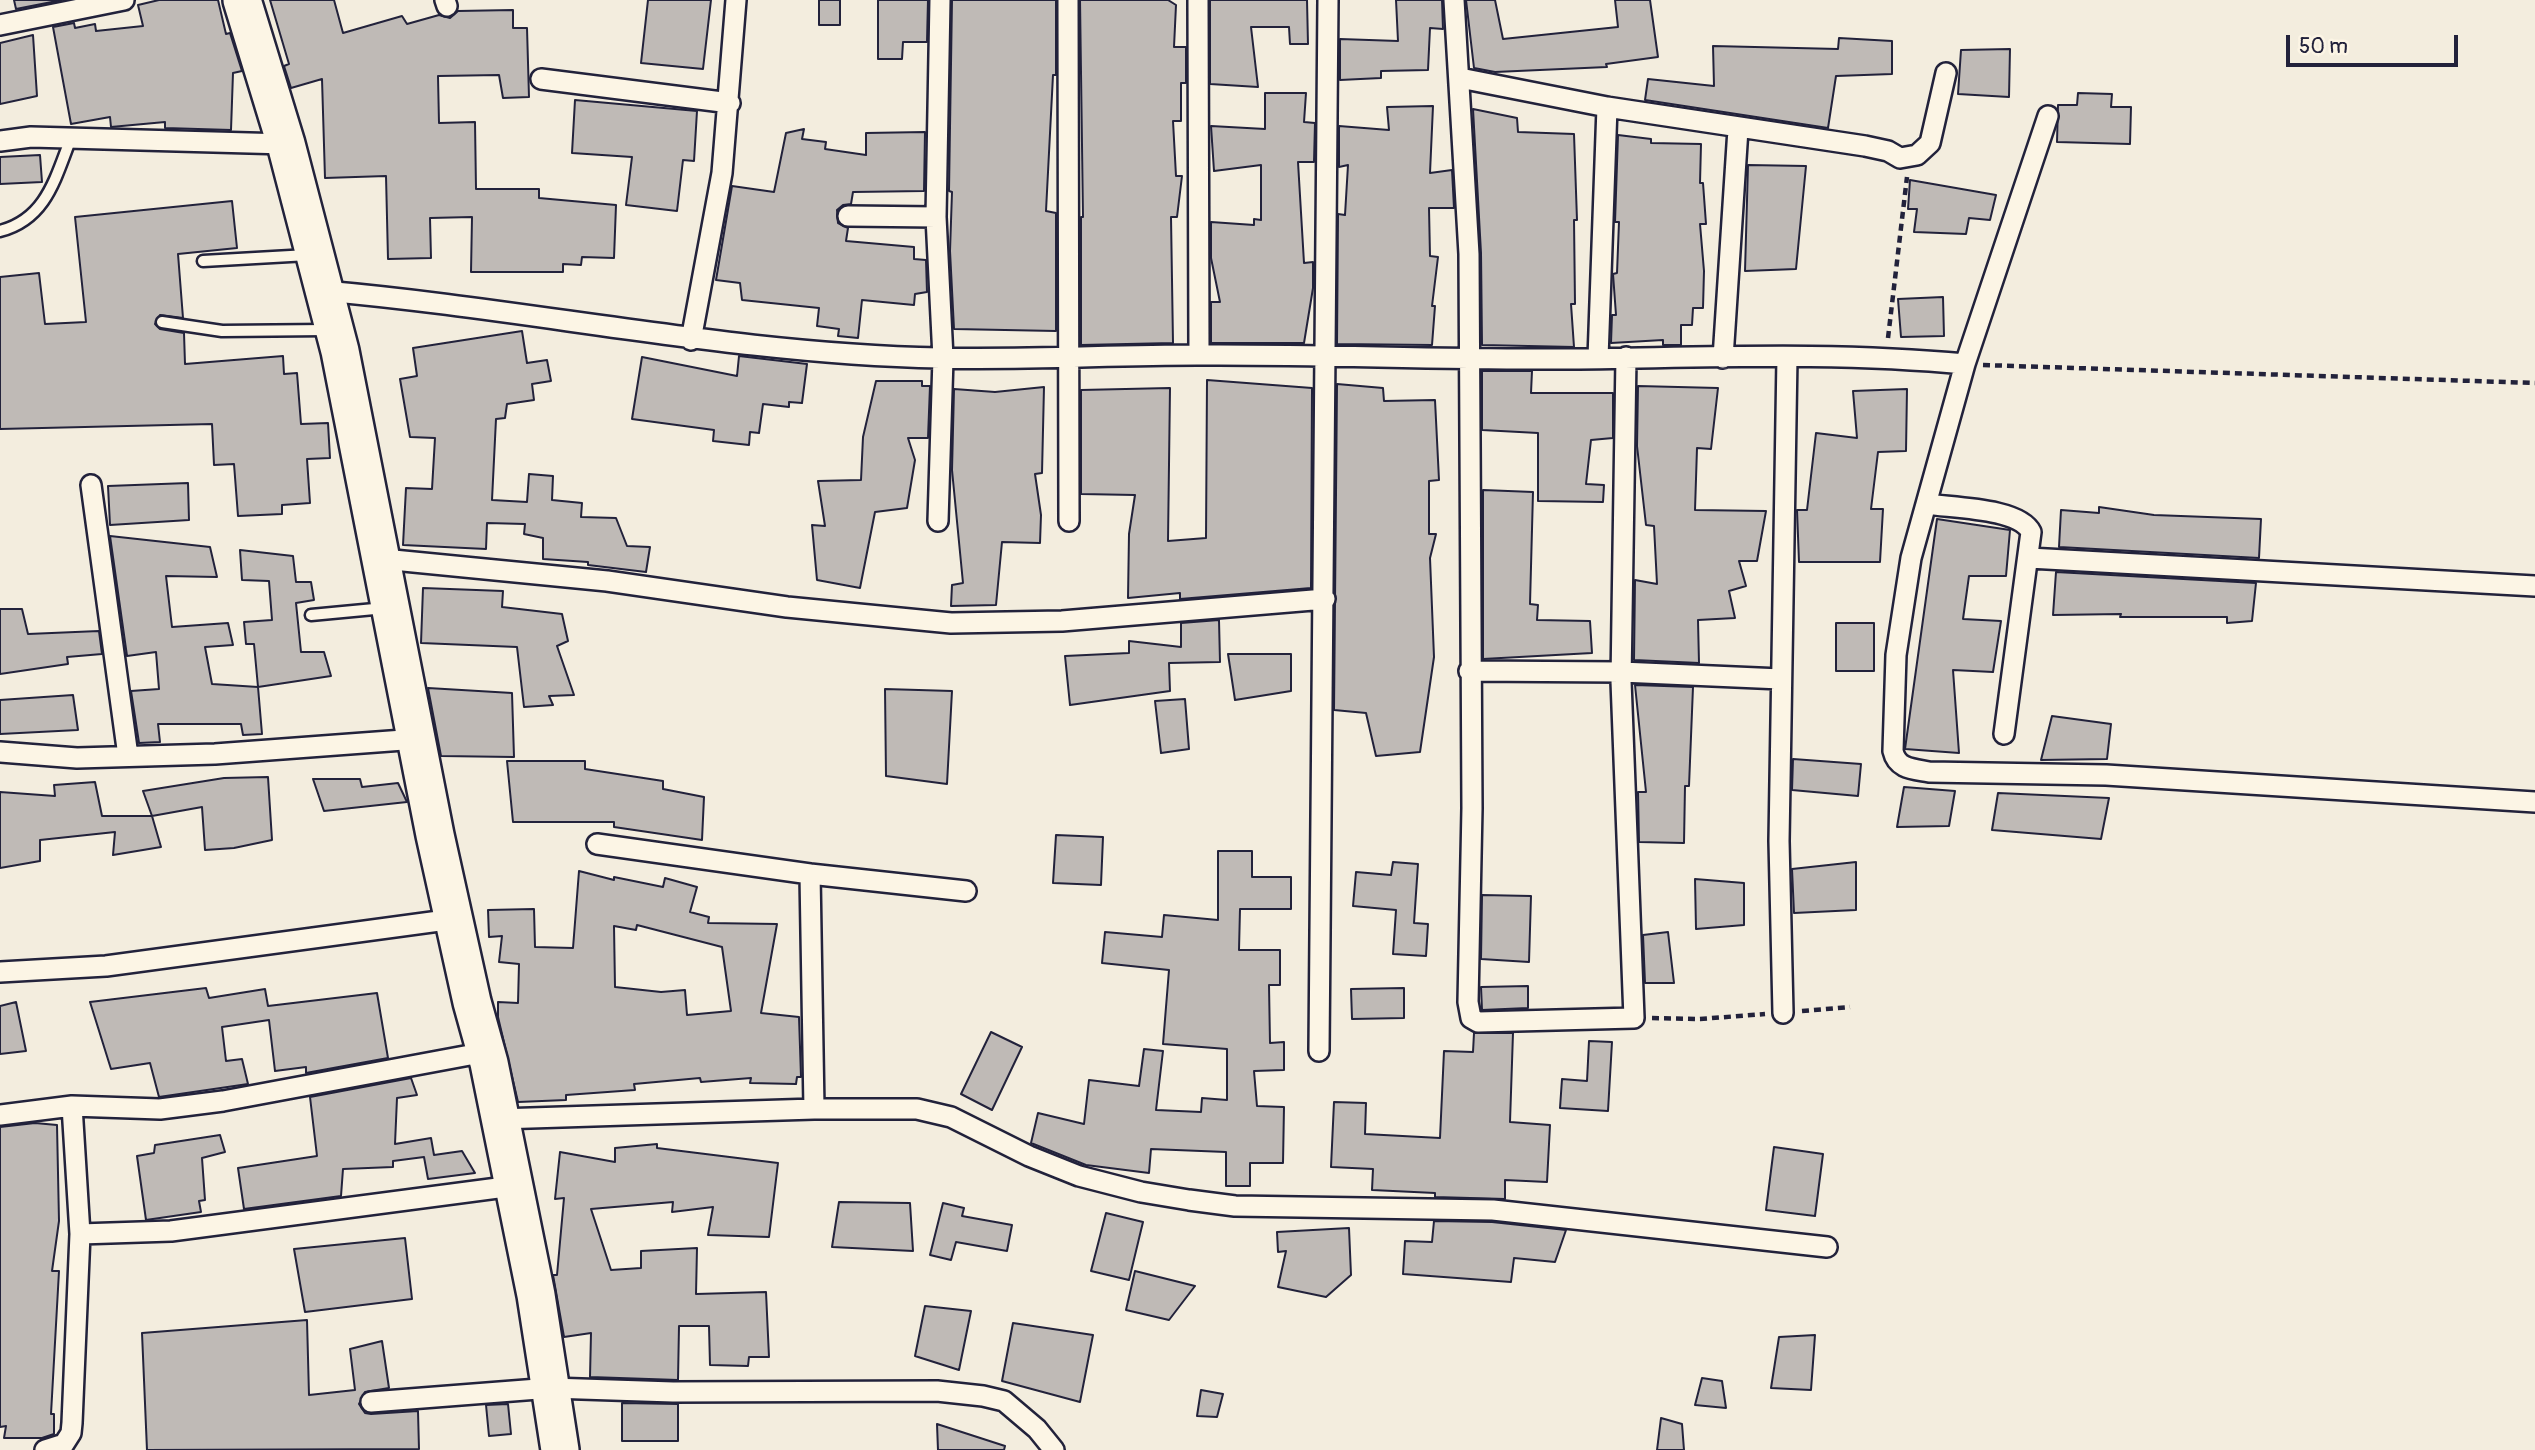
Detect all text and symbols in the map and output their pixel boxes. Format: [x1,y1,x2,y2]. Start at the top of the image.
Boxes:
scale bar [2290,21,2462,65]
text: 50 m [2299,33,2348,60]

